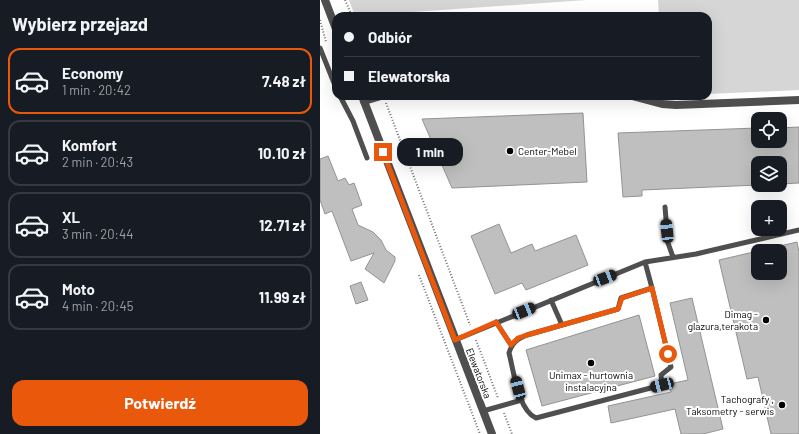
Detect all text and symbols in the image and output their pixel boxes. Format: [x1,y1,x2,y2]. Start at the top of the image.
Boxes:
text: Wybierz przejazd [12,13,148,35]
text: Odbiór [368,28,412,46]
icon: car [14,63,50,99]
text: Economy [62,64,123,82]
text: Elewatorska [368,67,450,85]
text: 7.48 zł [262,72,306,90]
text: 1 min · 20:42 [62,82,131,98]
map controls [751,112,787,280]
button: locate [751,112,787,148]
icon: car [14,135,50,171]
text: Komfort [62,136,117,154]
callout: 1 min [397,138,463,166]
route end [374,143,392,161]
text: 10.10 zł [258,144,306,162]
text: 1 min [416,144,444,160]
place label: Center-Mebel [518,145,577,157]
marker: Center-Mebel [505,146,515,156]
text: 2 min · 20:43 [62,154,133,170]
button: layers [751,156,787,192]
button: + [751,200,787,236]
icon: car [14,207,50,243]
text: XL [62,208,80,226]
text: 12.71 zł [259,216,306,234]
car [660,218,674,244]
text: 3 min · 20:44 [62,226,133,242]
button: − [751,244,787,280]
car [592,268,618,288]
icon: car [14,279,50,315]
text: Moto [62,280,95,298]
text: 11.99 zł [259,288,306,306]
text: 4 min · 20:45 [62,298,133,314]
car [511,301,537,321]
place label: Dimag - glazura,terakota [688,308,758,332]
marker: Dimag - glazura,terakota [761,315,771,325]
route start [659,345,677,363]
street label: Elewatorska [464,346,494,400]
marker: Unimax - hurtownia instalacyjna [586,358,596,368]
place label: Unimax - hurtownia instalacyjna [549,369,633,393]
car [509,375,527,401]
car [649,376,675,394]
button: Potwierdź [12,380,308,426]
place label: Tachografy , Taksometry - serwis [686,393,774,417]
marker: Tachografy , Taksometry - serwis [777,400,787,410]

